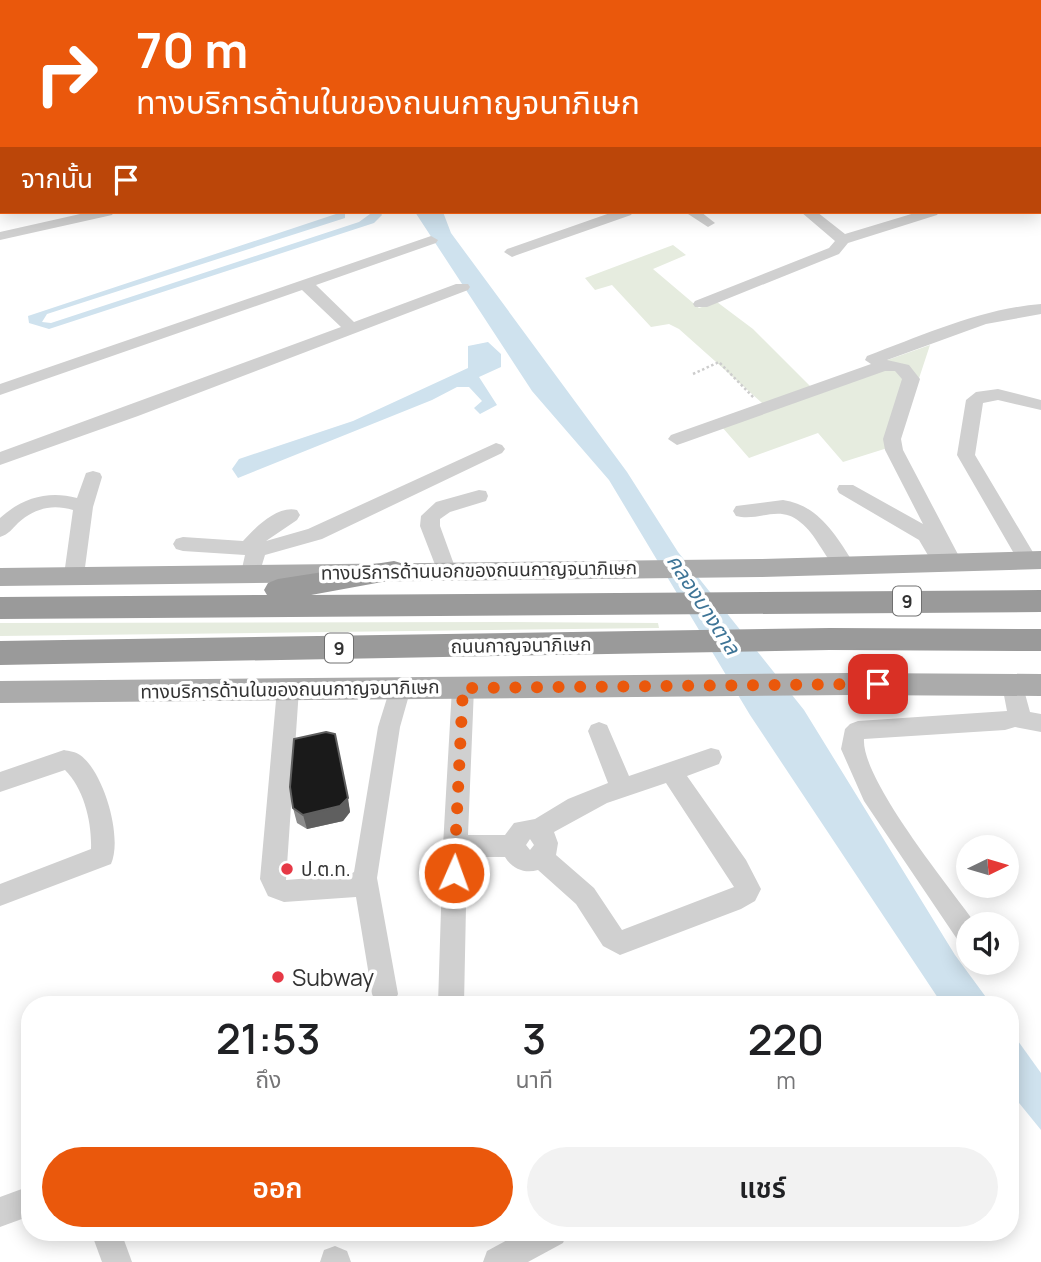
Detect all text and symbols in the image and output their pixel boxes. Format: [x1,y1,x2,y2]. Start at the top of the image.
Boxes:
text: 70 m [136,16,248,83]
icon: right [21,28,112,119]
text: ทางบริการด้านในของถนนกาญจนาภิเษก [136,80,640,124]
text: จากนั้น [21,160,93,196]
icon: arrive [107,161,145,199]
water label: คลองบางตาล [661,548,747,661]
street label: ทางบริการด้านนอกของถนนกาญจนาภิเษก [321,554,637,586]
road number: 9 [893,586,921,616]
street label: ถนนกาญจนาภิเษก [450,631,592,659]
road number: 9 [325,634,353,662]
pin [848,654,908,714]
icon: arrive [859,665,897,703]
street label: ทางบริการด้านในของถนนกาญจนาภิเษก [140,673,440,705]
north arrow [956,835,1018,898]
map controls [956,835,1019,975]
position arrow [417,836,491,910]
place label: ป.ต.ท. [301,856,351,882]
marker: ป.ต.ท. [279,861,295,877]
button: sound [956,912,1019,975]
place label: Subway [292,961,374,993]
marker: Subway [270,969,286,985]
text: 21:53 [216,1009,321,1067]
text: 3 [522,1009,546,1067]
text: 220 [748,1010,824,1068]
text: ถึง [255,1063,281,1095]
text: นาที [515,1063,553,1095]
text: m [776,1064,796,1096]
button: ออก [42,1147,513,1227]
button: แชร์ [527,1147,998,1227]

